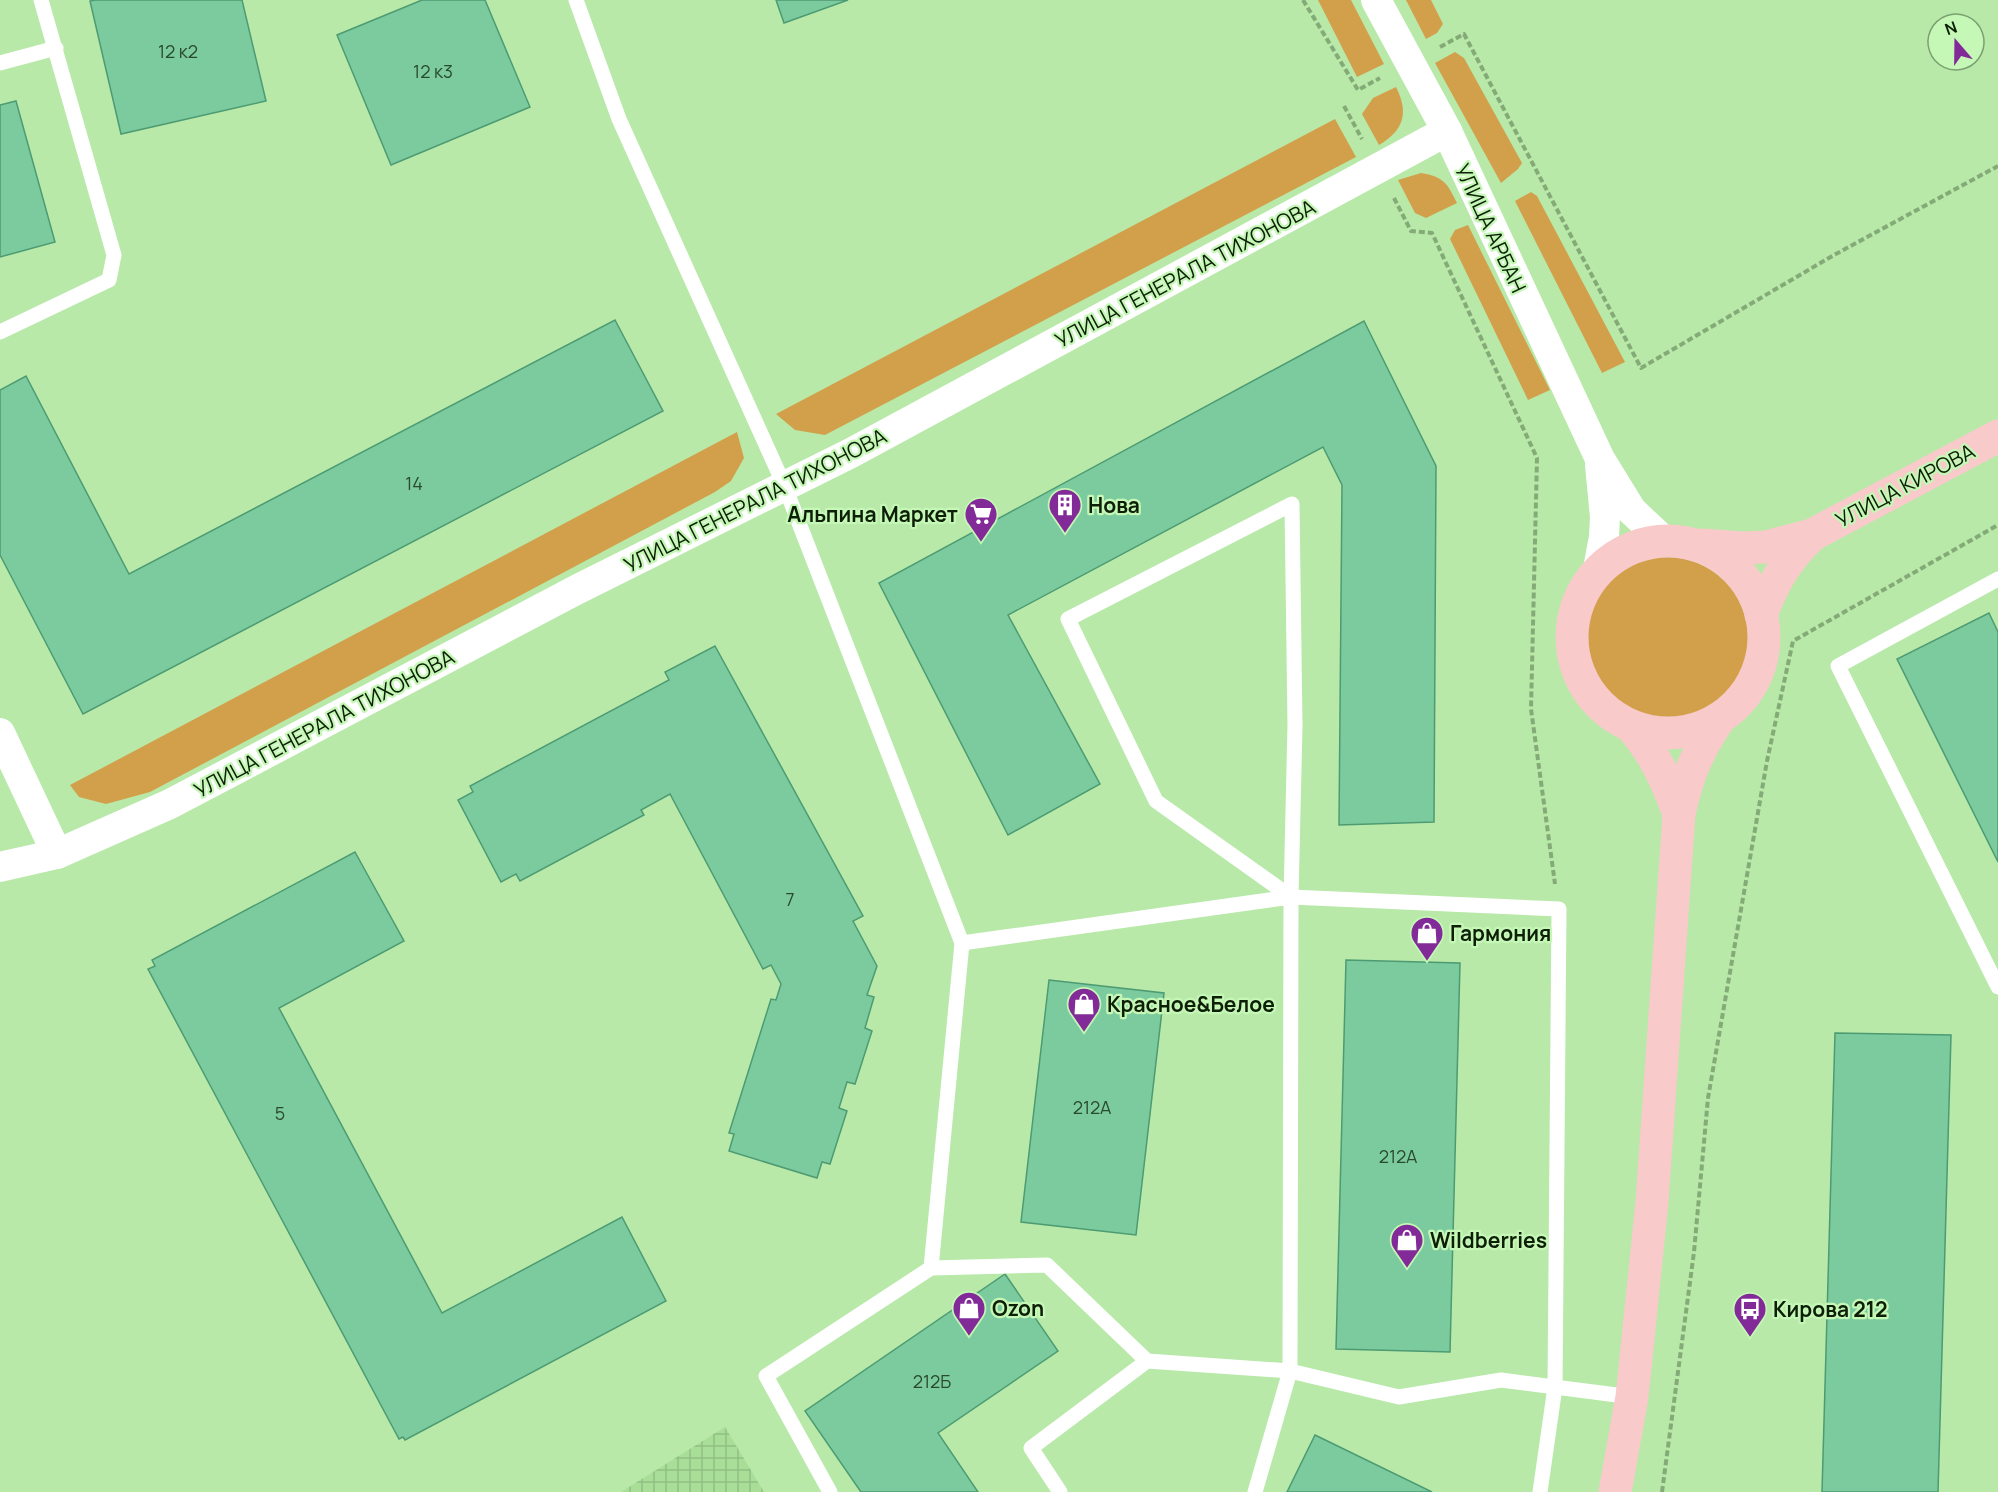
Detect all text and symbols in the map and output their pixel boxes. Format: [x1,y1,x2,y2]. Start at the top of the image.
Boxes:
north arrow [1926,12,1986,72]
text: N [1942,16,1960,40]
house number: 12 к2 [158,39,198,63]
house number: 12 к3 [413,59,453,83]
street label: УЛИЦА АРБАН [1449,159,1533,297]
street label: УЛИЦА ГЕНЕРАЛА ТИХОНОВА [1050,192,1320,354]
street label: УЛИЦА ГЕНЕРАЛА ТИХОНОВА [619,421,891,579]
street label: УЛИЦА КИРОВА [1830,436,1980,534]
house number: 14 [405,471,423,495]
building icon: Нова [1047,487,1083,534]
place label: Нова [1088,491,1140,519]
supermarket icon: Альпина Маркет [963,496,999,543]
place label: Альпина Маркет [787,500,958,528]
street label: УЛИЦА ГЕНЕРАЛА ТИХОНОВА [189,642,459,804]
house number: 7 [785,887,795,911]
shop icon: Гармония [1409,915,1445,962]
place label: Гармония [1450,919,1551,947]
shop icon: Красное&Белое [1066,986,1102,1033]
place label: Красное&Белое [1107,990,1275,1018]
house number: 212А [1073,1095,1112,1119]
house number: 5 [275,1101,285,1125]
house number: 212А [1379,1144,1418,1168]
shop icon: Wildberries [1389,1222,1425,1269]
place label: Wildberries [1430,1226,1547,1254]
shop icon: Ozon [951,1290,987,1337]
bus stop icon: Кирова 212 [1732,1291,1768,1338]
place label: Ozon [992,1294,1044,1322]
place label: Кирова 212 [1773,1295,1888,1323]
house number: 212Б [913,1369,951,1393]

